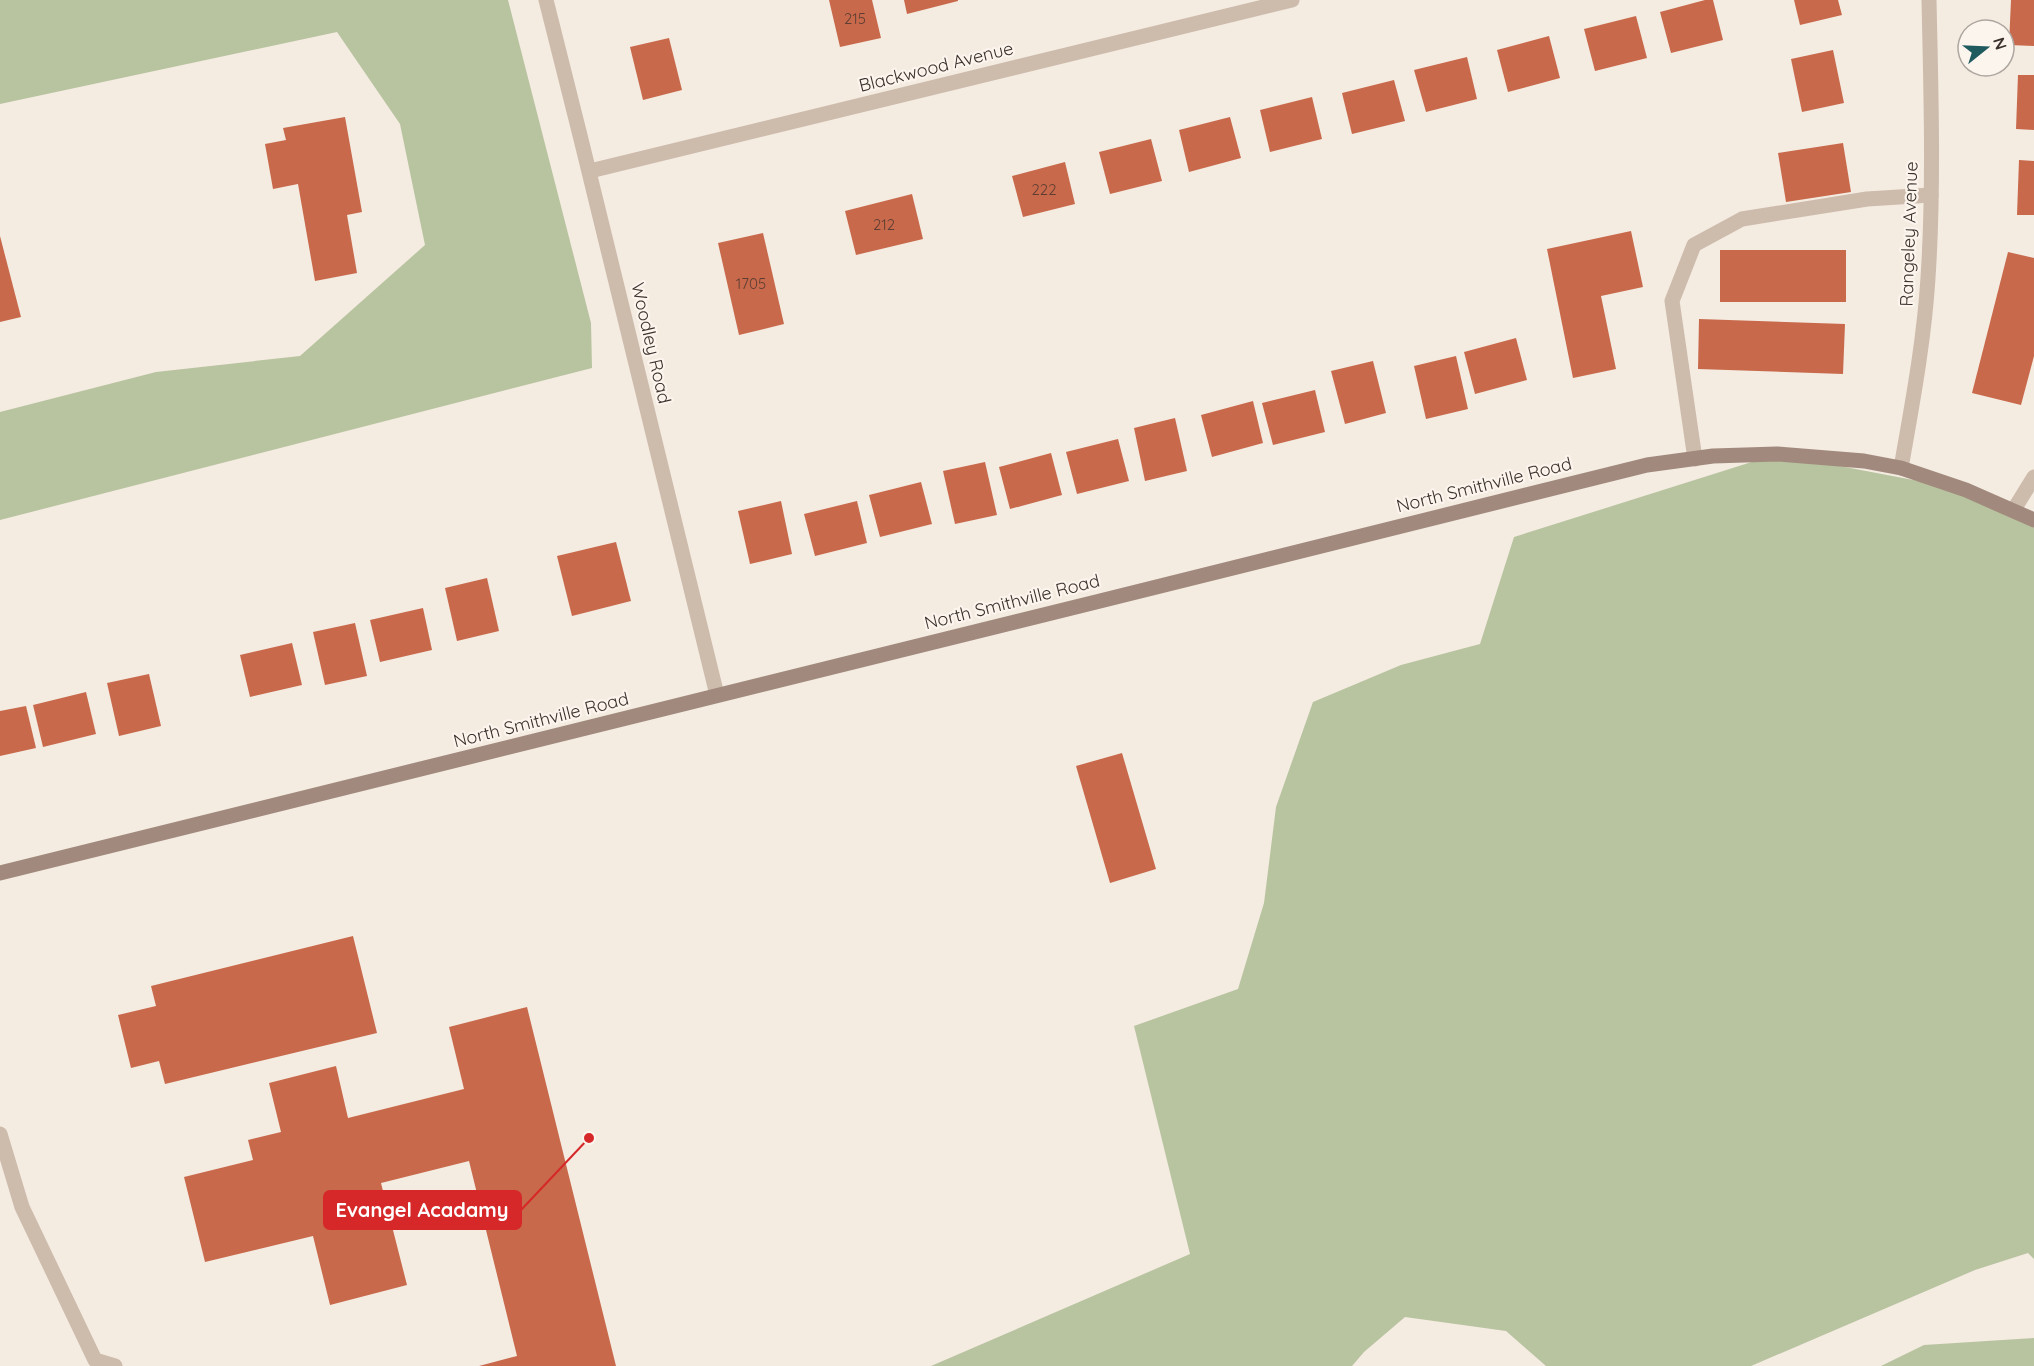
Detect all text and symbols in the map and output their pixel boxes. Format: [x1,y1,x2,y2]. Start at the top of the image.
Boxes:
house number: 215 [844,9,866,28]
north arrow [1956,18,2016,78]
text: N [1989,35,2012,52]
street label: Blackwood Avenue [856,36,1015,97]
street label: Rangeley Avenue [1894,161,1923,307]
house number: 222 [1032,180,1056,199]
house number: 212 [873,215,895,234]
house number: 1705 [736,274,766,293]
street label: Woodley Road [626,280,677,406]
street label: North Smithville Road [1394,452,1574,517]
street label: North Smithville Road [922,569,1102,634]
street label: North Smithville Road [451,687,631,752]
callout: Evangel Acadamy [324,1191,521,1229]
text: Evangel Acadamy [336,1197,508,1222]

